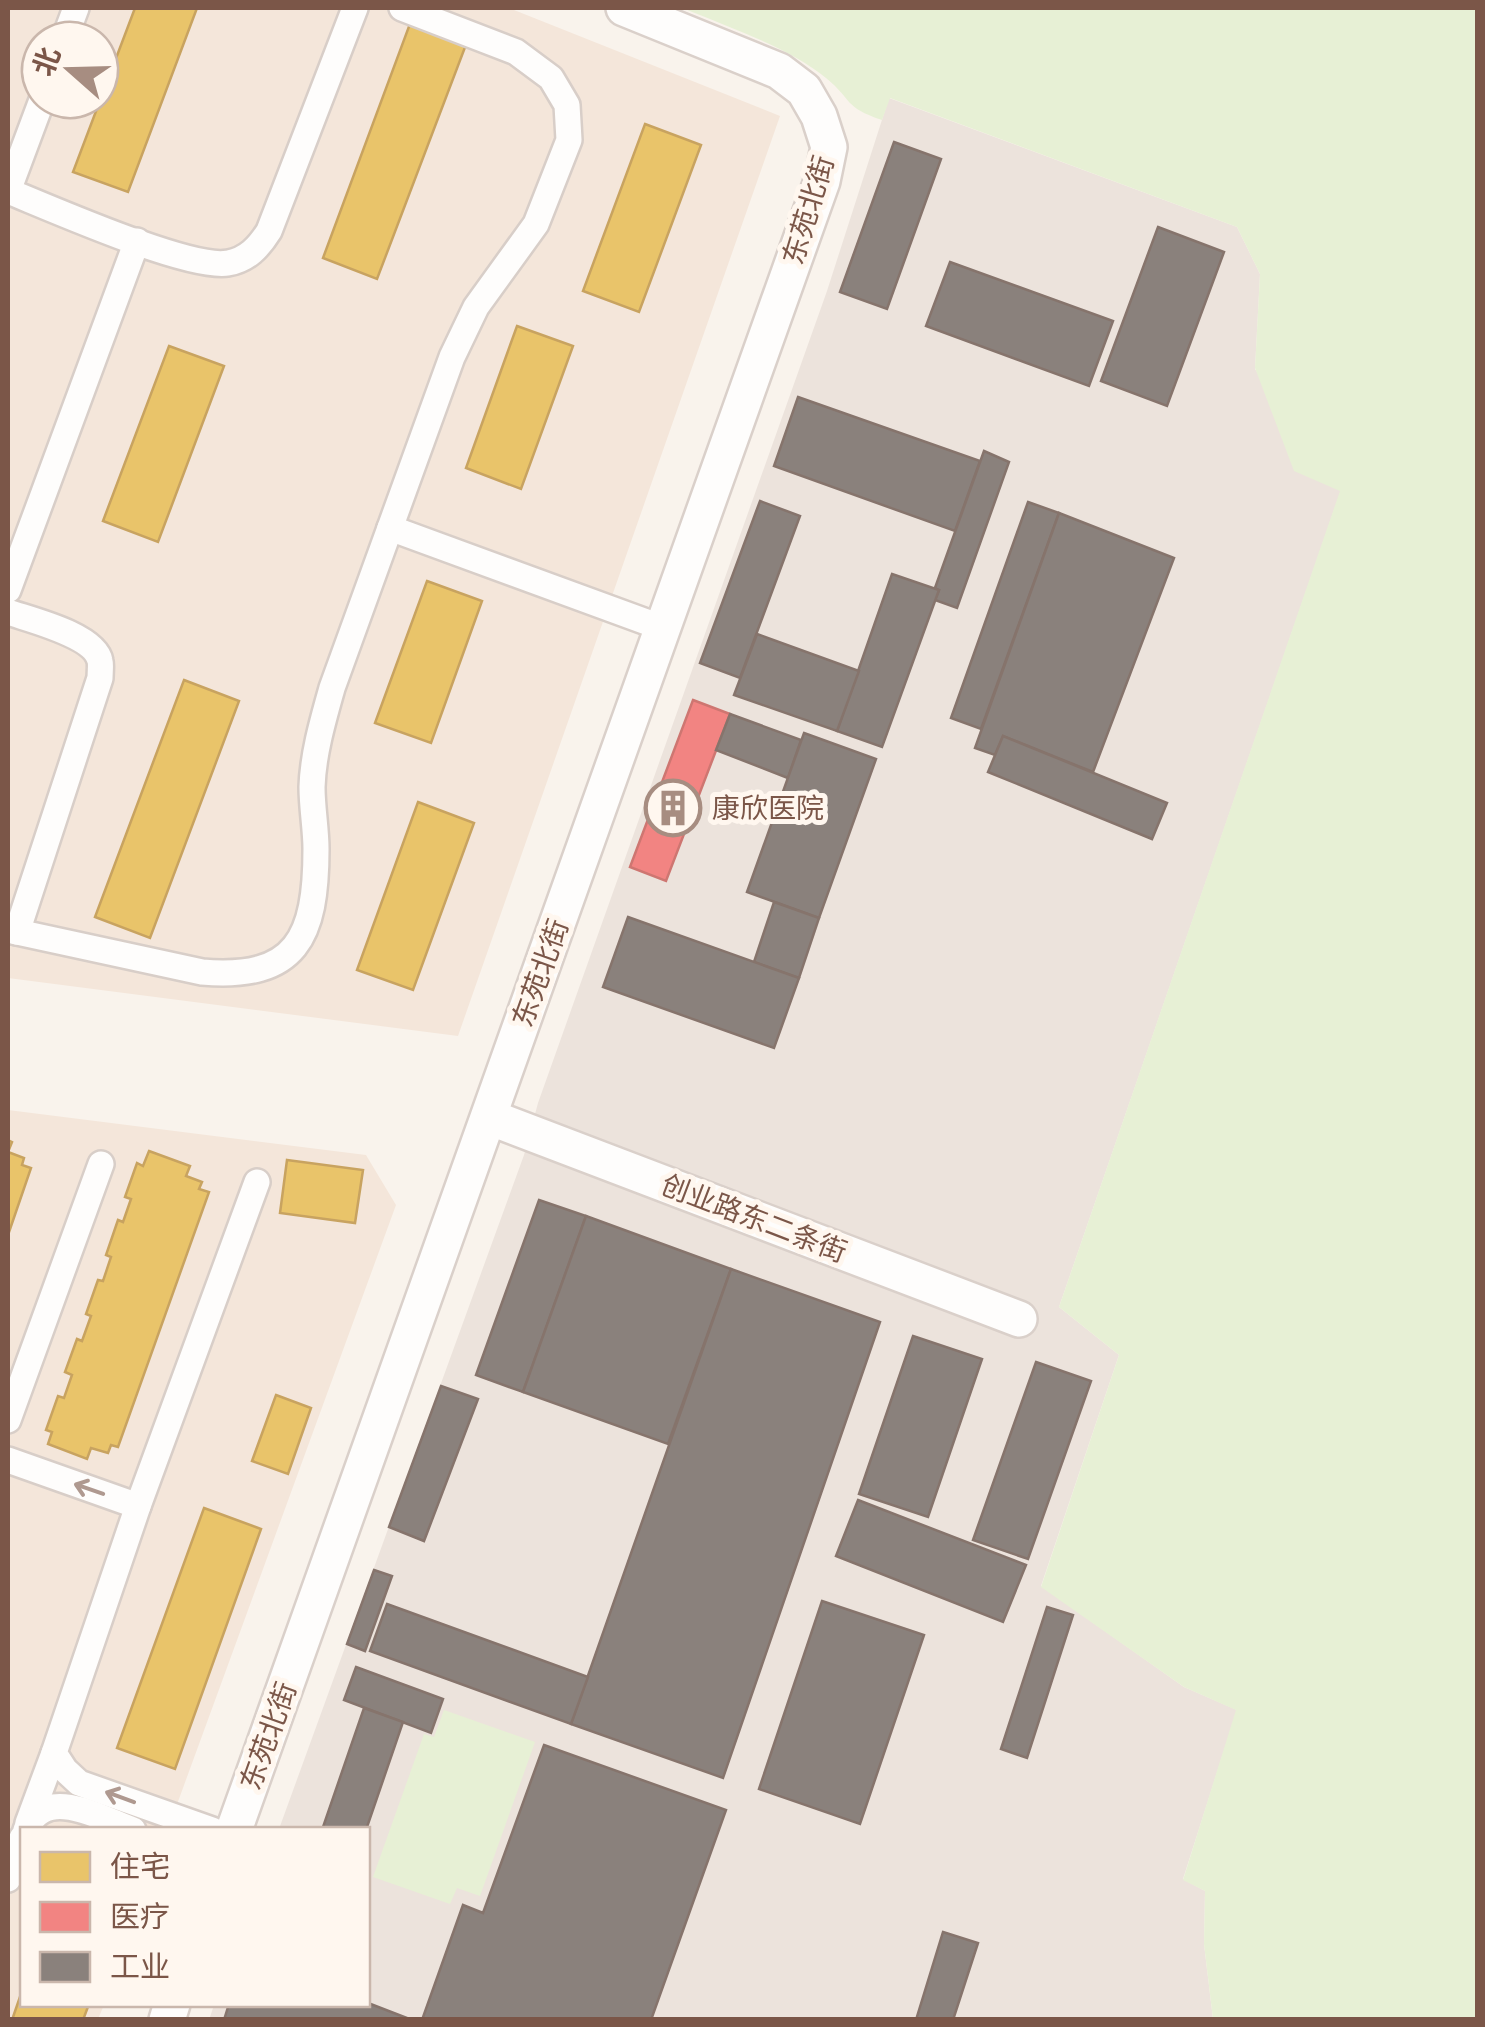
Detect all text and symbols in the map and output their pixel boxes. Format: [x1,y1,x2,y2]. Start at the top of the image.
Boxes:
north arrow [20,20,120,120]
text: 北 [27,43,67,80]
street label: 东苑北街 [776,152,841,269]
building icon: 康欣医院 [643,778,703,838]
place label: 康欣医院 [712,792,824,825]
street label: 东苑北街 [506,915,575,1031]
street label: 创业路东二条街 [656,1168,851,1269]
one-way arrow [74,1479,105,1497]
street label: 东苑北街 [234,1678,303,1794]
one-way arrow [105,1787,136,1805]
legend [20,1827,370,2007]
text: 住宅 [110,1849,170,1884]
text: 医疗 [110,1899,170,1934]
text: 工业 [110,1949,170,1984]

